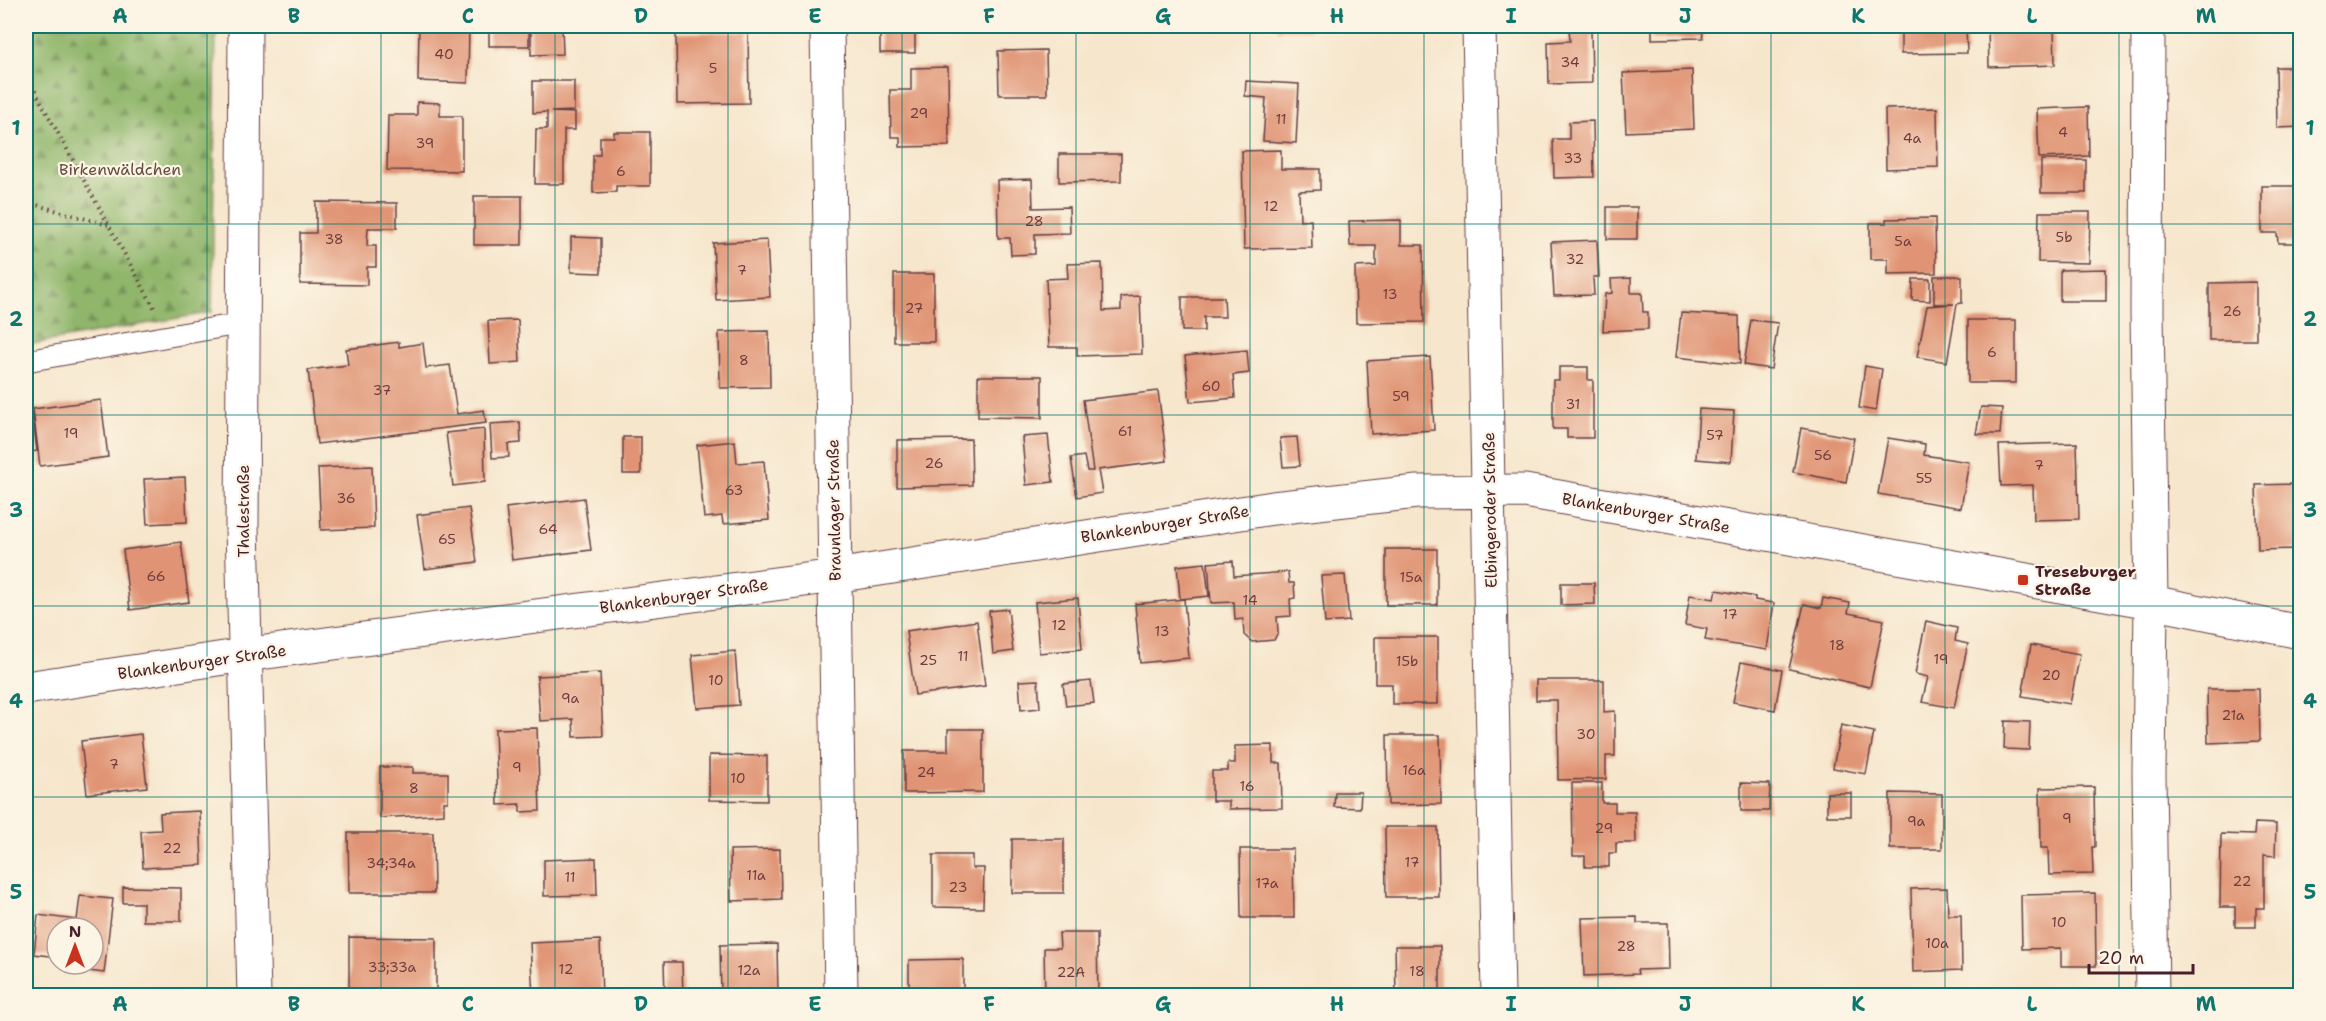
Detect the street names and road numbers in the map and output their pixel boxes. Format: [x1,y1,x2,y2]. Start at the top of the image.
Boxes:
street label: Elbingeroder Straße [1478,432,1502,588]
street label: Braunlager Straße [822,439,846,581]
street label: Thalestraße [233,465,254,557]
street label: Blankenburger Straße [1560,488,1732,538]
street label: Blankenburger Straße [1079,500,1251,548]
street label: Blankenburger Straße [598,574,770,618]
street label: Blankenburger Straße [116,640,288,684]

